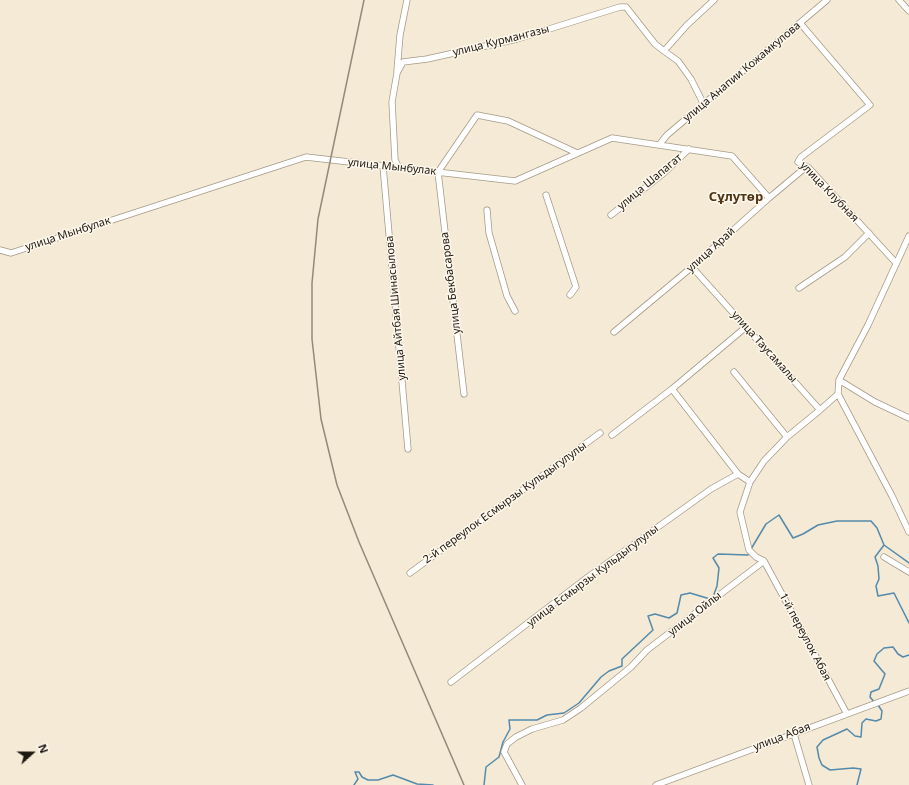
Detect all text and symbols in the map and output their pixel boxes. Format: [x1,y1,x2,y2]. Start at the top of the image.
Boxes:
street label: улица Анапии Кожамкулова [681,19,803,125]
street label: улица Курмангазы [451,23,551,59]
street label: улица Шапагат [615,151,685,213]
street label: улица Мынбулак [347,156,437,178]
street label: улица Клубная [797,159,861,225]
district label: Сұлутөр [709,189,763,205]
street label: улица Мынбулак [24,214,112,254]
street label: улица Арай [684,225,738,275]
street label: улица Бекбасарова [438,231,464,335]
street label: улица Айтбая Шинасылова [383,235,409,381]
street label: улица Таусамалы [728,308,800,386]
street label: 2-й переулок Есмырзы Кульдыгулулы [421,439,589,567]
street label: улица Есмырзы Кульдыгулулы [525,522,661,630]
street label: улица Ойлы [666,589,724,639]
street label: 1-й переулок Абая [776,591,834,683]
street label: улица Абая [752,720,812,754]
north arrow [12,733,52,773]
text: N [35,742,52,755]

